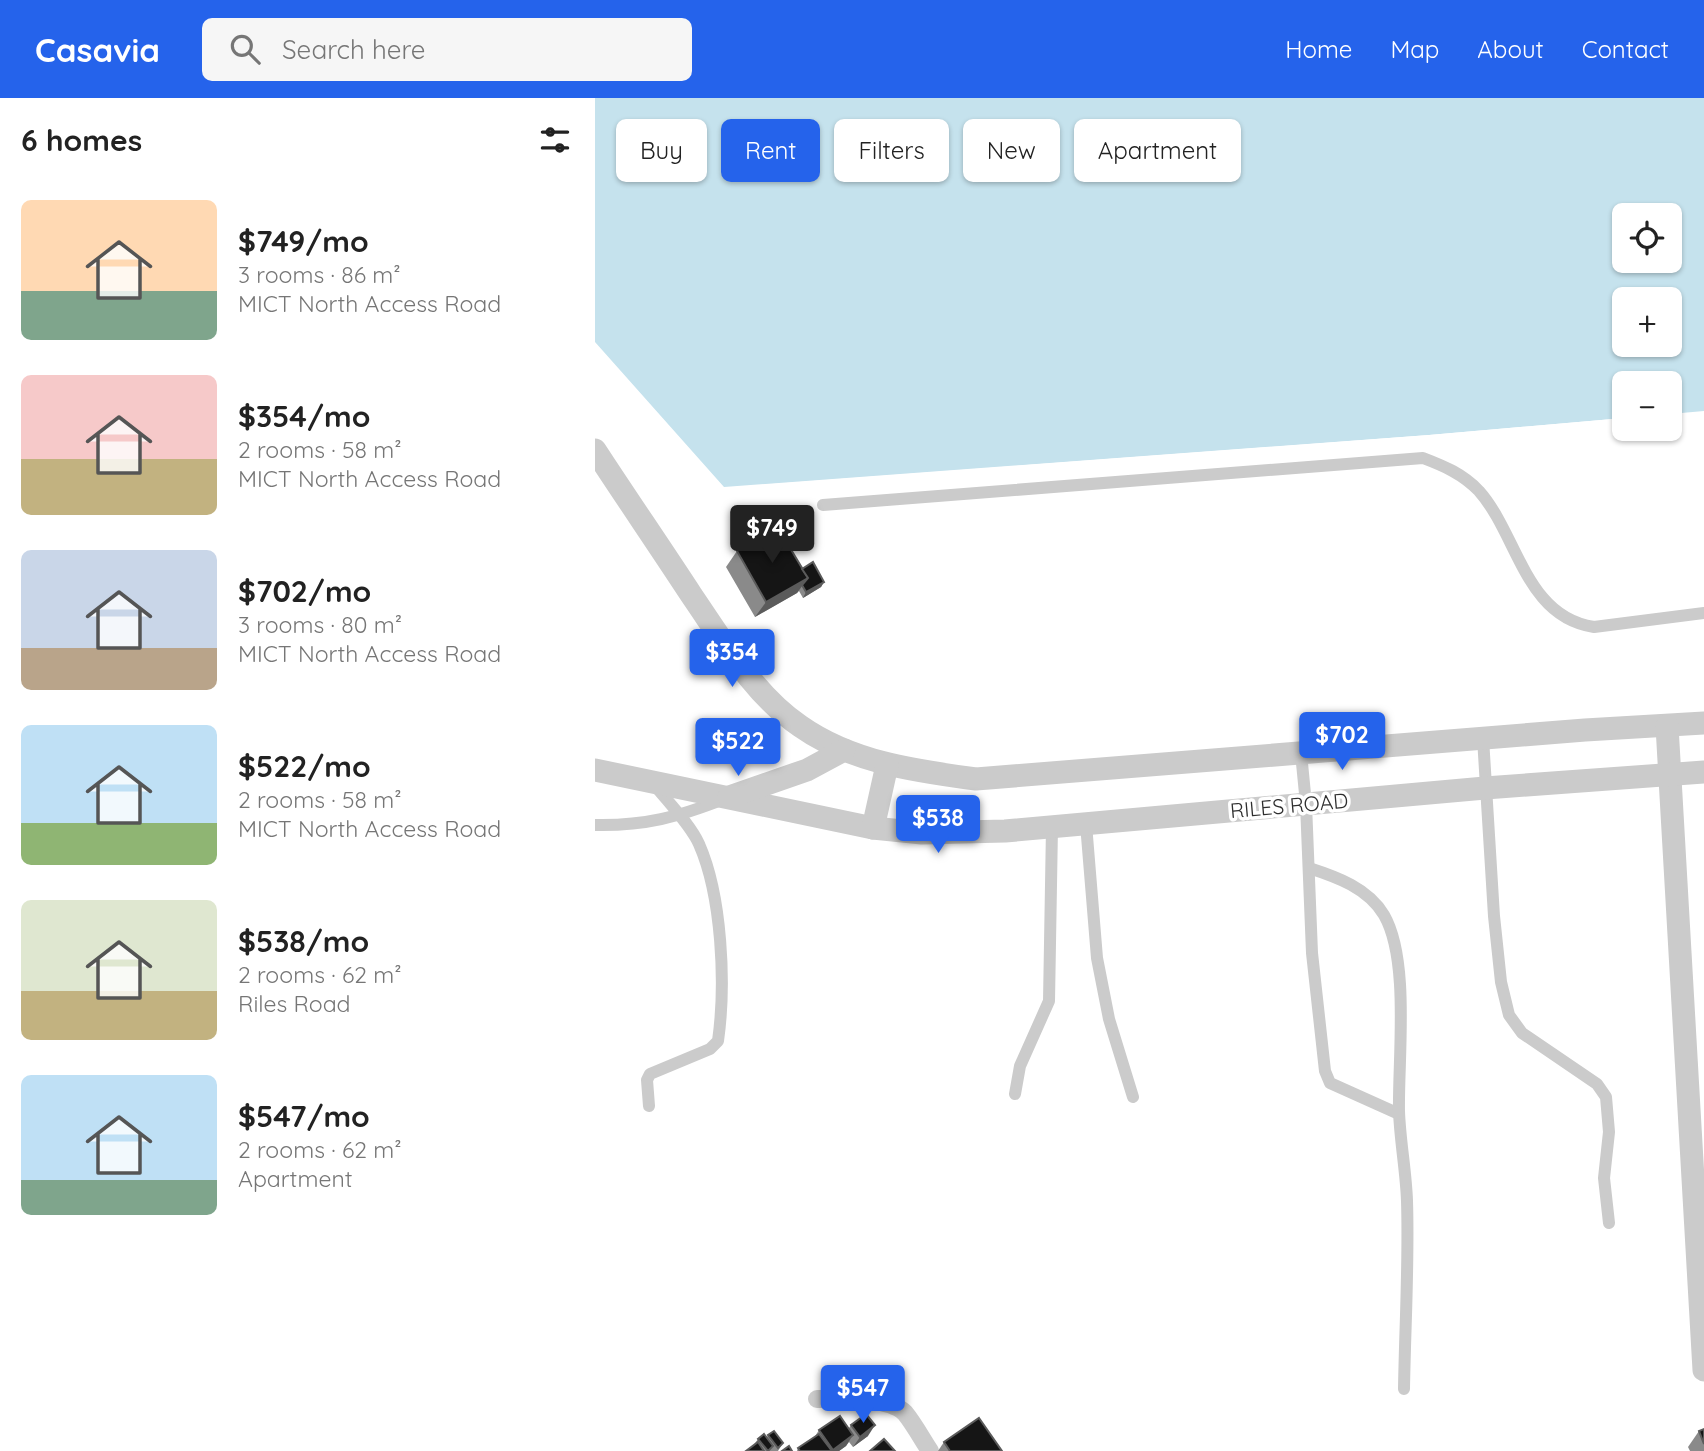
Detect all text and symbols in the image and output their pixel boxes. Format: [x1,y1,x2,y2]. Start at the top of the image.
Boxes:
search box [202,18,692,81]
text: Casavia [35,29,160,70]
icon: search [226,30,264,68]
text: Search here [282,33,426,66]
text: Home [1285,34,1352,64]
text: Map [1390,34,1439,64]
text: About [1477,34,1544,64]
text: Contact [1582,34,1669,64]
chip: Buy [616,119,707,182]
chip: Rent [721,119,820,182]
chip: Filters [834,119,949,182]
chip: New [963,119,1060,182]
chip: Apartment [1074,119,1241,182]
text: 6 homes [21,121,142,159]
icon: filters [536,121,574,159]
map controls [1612,203,1682,441]
button: locate [1612,203,1682,273]
text: $749/mo [238,222,369,260]
icon: home [77,228,161,312]
text: 3 rooms · 86 m² [238,260,401,289]
button: + [1612,287,1682,357]
text: MICT North Access Road [238,289,501,318]
button: − [1612,371,1682,441]
text: $354/mo [238,397,370,435]
icon: home [77,403,161,487]
text: 2 rooms · 58 m² [238,435,401,464]
text: MICT North Access Road [238,464,501,493]
pin: $749 [731,505,813,565]
text: $749 [746,513,798,542]
text: $702/mo [238,572,371,610]
icon: home [77,578,161,662]
text: 3 rooms · 80 m² [238,610,402,639]
pin: $354 [691,630,773,689]
text: $354 [706,637,758,666]
text: MICT North Access Road [238,639,501,668]
pin: $702 [1301,712,1383,772]
pin: $522 [697,718,779,778]
text: $702 [1315,720,1369,749]
text: $522 [711,726,765,755]
text: $522/mo [238,747,371,785]
icon: home [77,753,161,837]
text: 2 rooms · 58 m² [238,785,401,814]
street label: RILES ROAD [1229,787,1349,823]
pin: $538 [897,796,979,855]
text: $538 [912,803,964,832]
text: MICT North Access Road [238,814,501,843]
text: $538/mo [238,922,369,960]
icon: home [77,928,161,1012]
text: 2 rooms · 62 m² [238,960,402,989]
text: Riles Road [238,989,351,1018]
text: $547/mo [238,1097,370,1135]
icon: home [77,1103,161,1187]
text: 2 rooms · 62 m² [238,1135,402,1164]
text: Apartment [238,1164,352,1193]
pin: $547 [822,1366,904,1425]
text: $547 [837,1373,889,1402]

